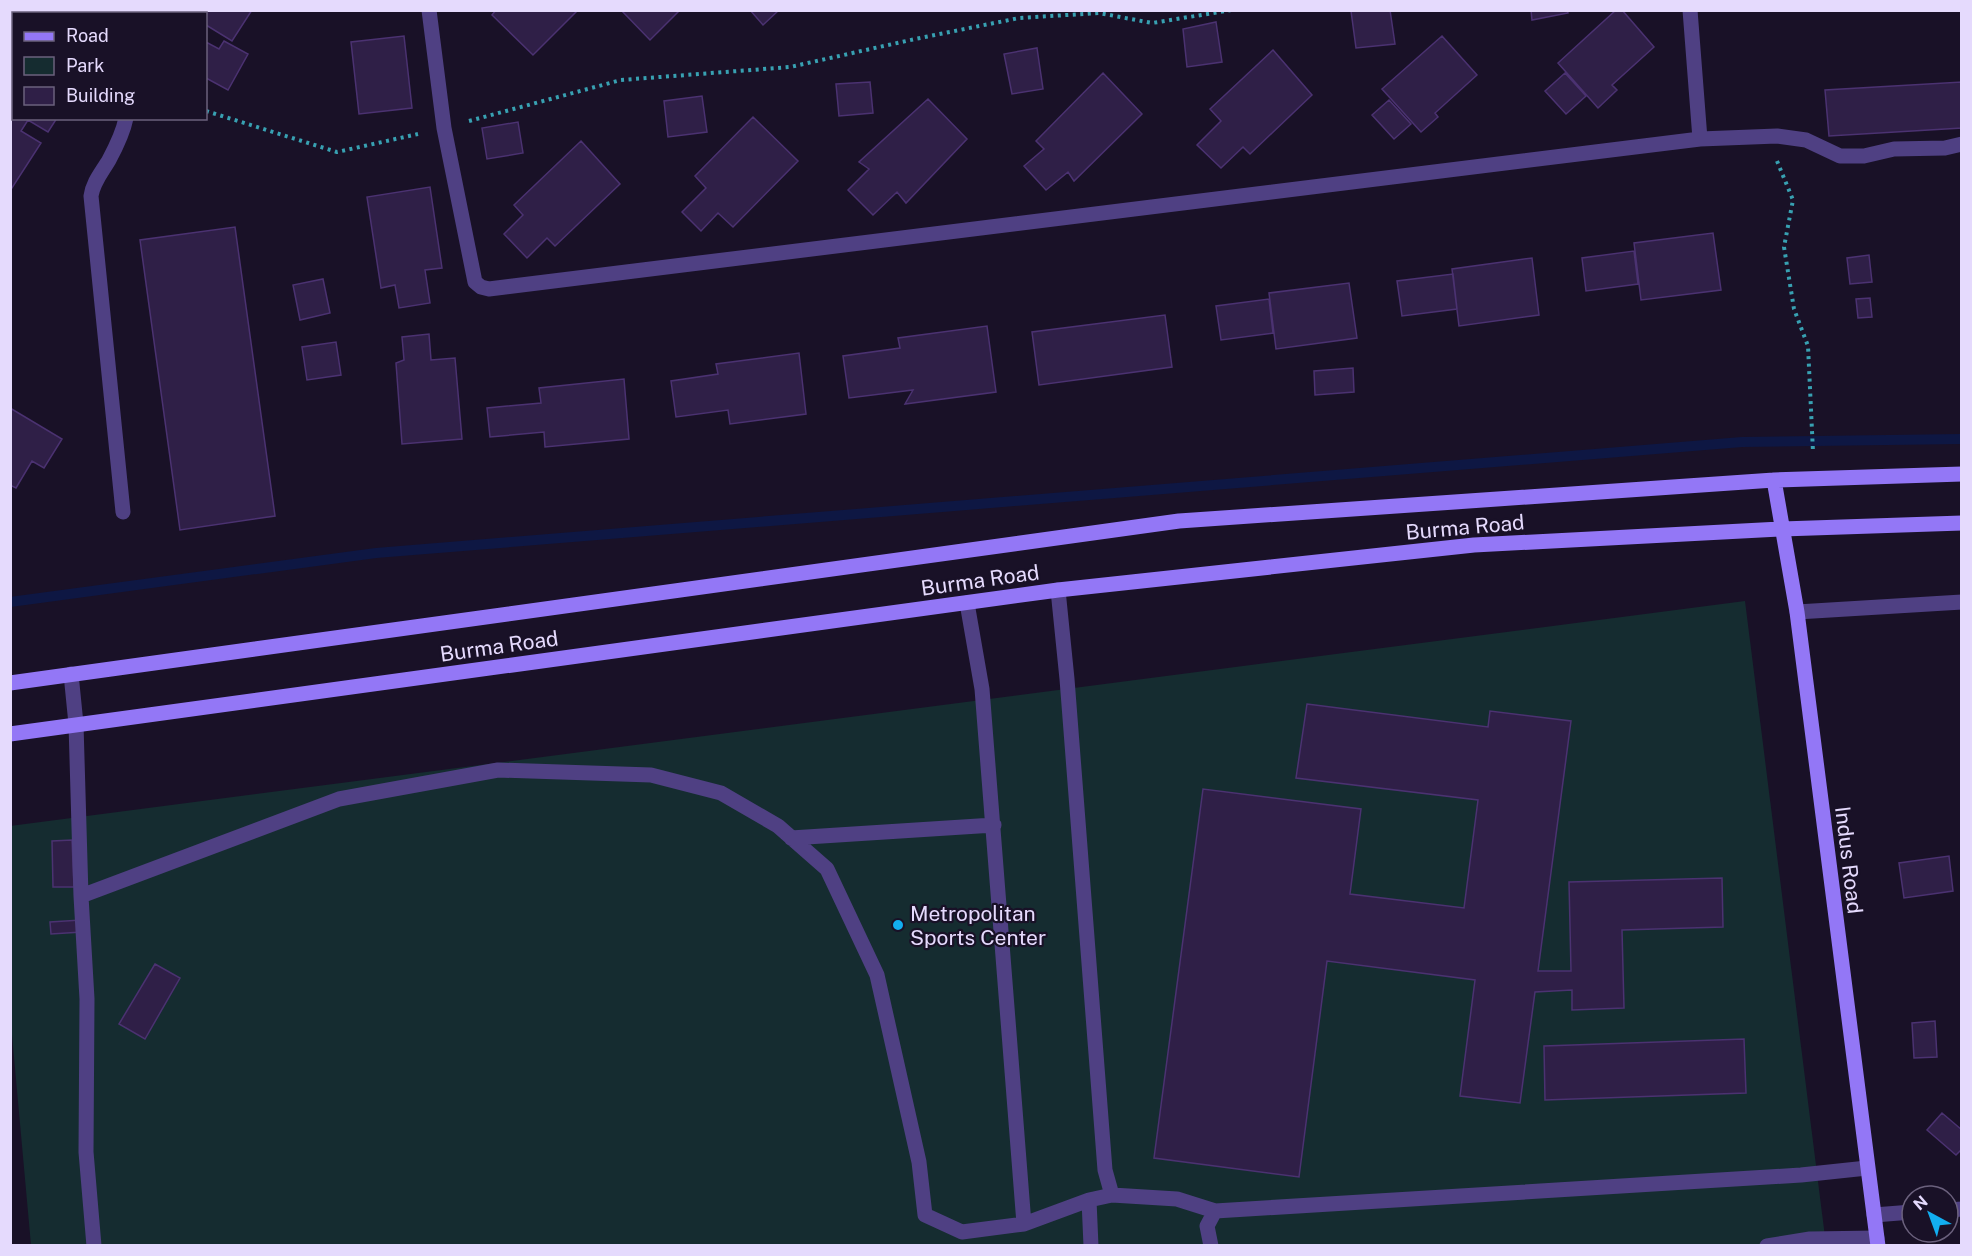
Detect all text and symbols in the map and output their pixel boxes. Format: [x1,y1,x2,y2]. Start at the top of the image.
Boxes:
legend [12,12,207,120]
text: Road [66,25,109,46]
text: Park [66,55,104,76]
text: Building [66,85,135,106]
street label: Burma Road [1405,509,1525,545]
street label: Burma Road [919,559,1041,601]
street label: Burma Road [438,625,560,667]
street label: Indus Road [1830,805,1868,915]
place label: Metropolitan Sports Center [910,901,1046,950]
marker: Metropolitan Sports Center [891,918,905,932]
north arrow [1900,1184,1960,1244]
text: N [1910,1192,1931,1214]

